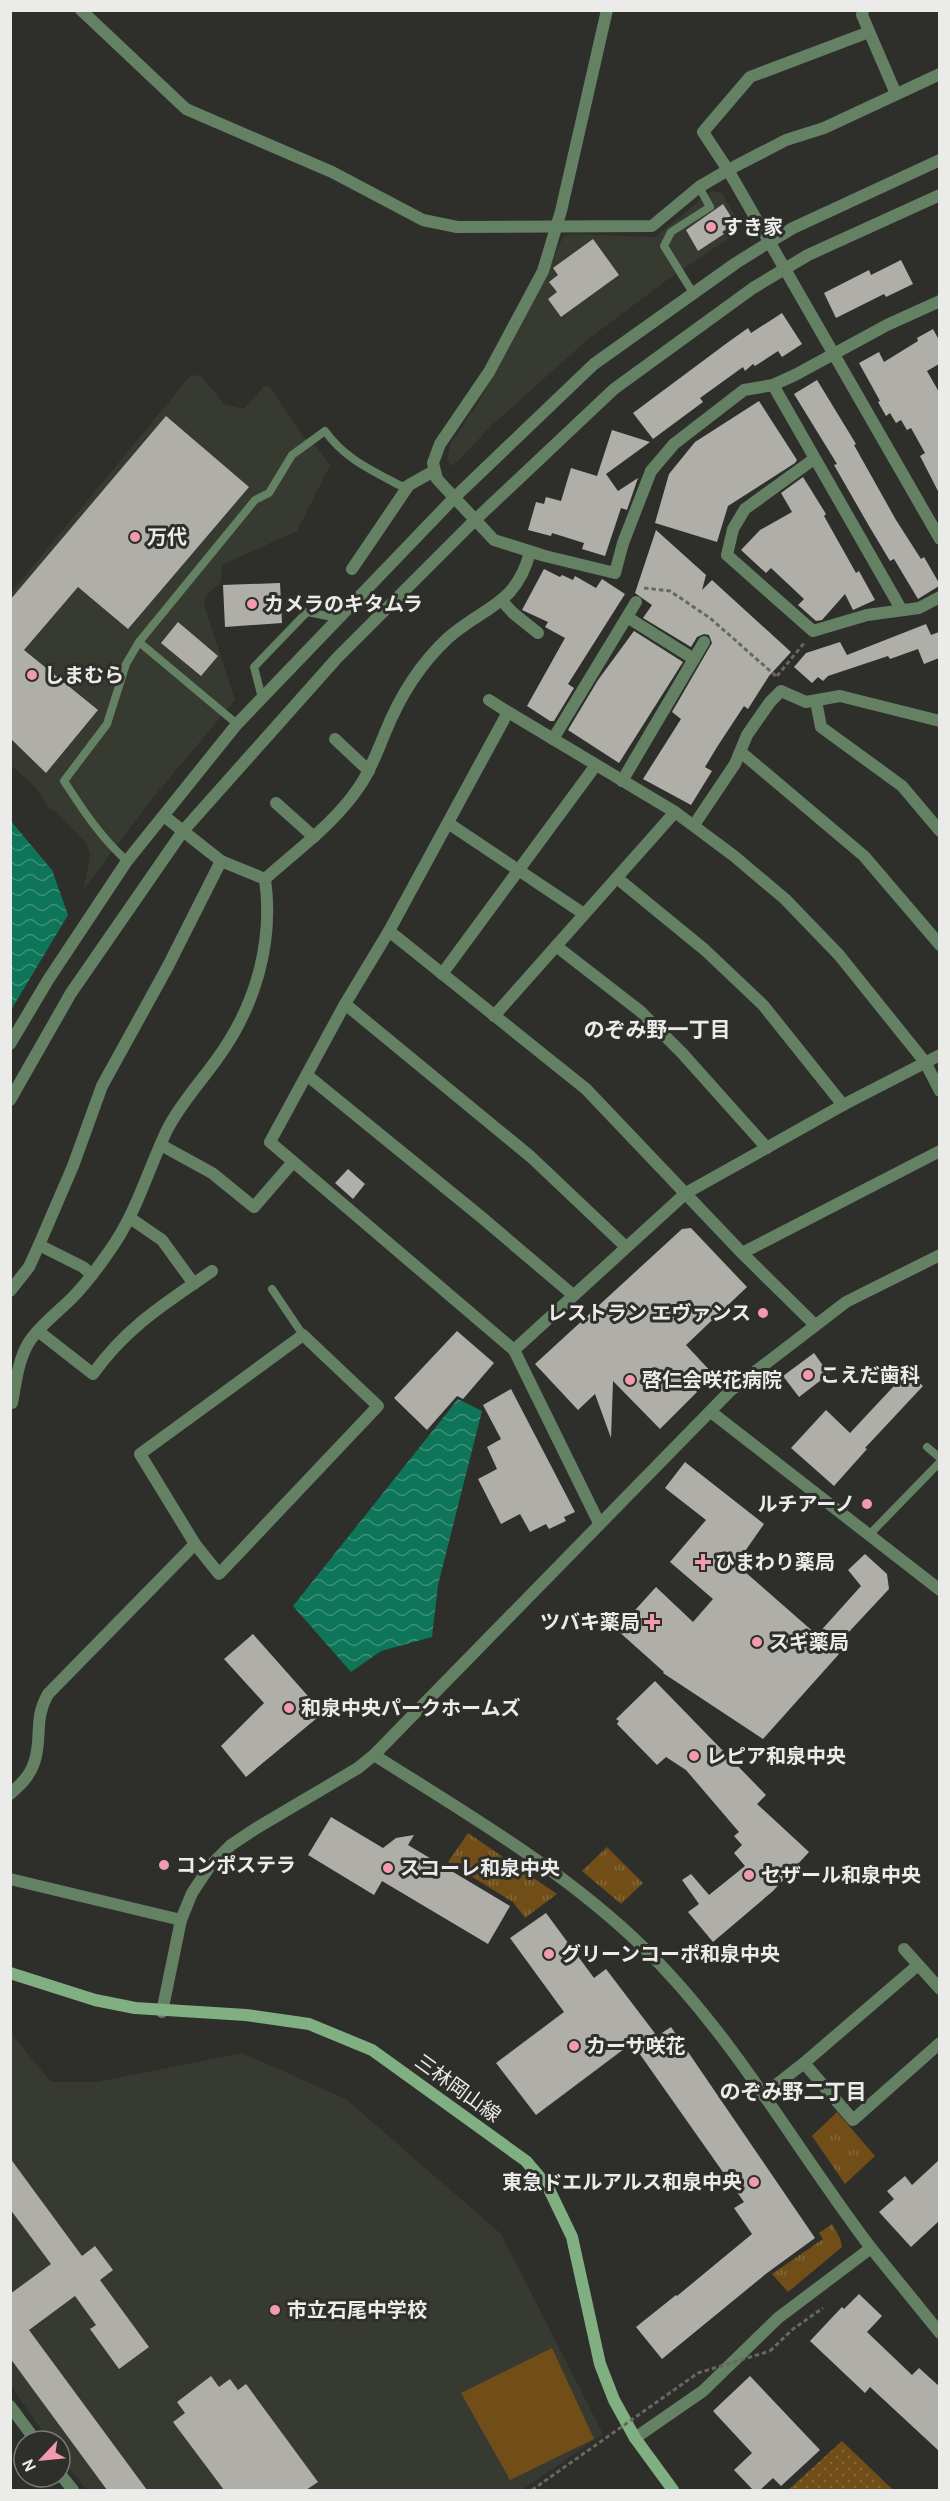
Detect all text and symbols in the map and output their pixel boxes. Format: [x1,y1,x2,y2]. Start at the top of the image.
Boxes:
place label: すき家 [723,215,783,239]
marker: すき家 [704,220,718,234]
place label: 万代 [147,525,187,549]
marker: 万代 [128,530,142,544]
place label: カメラのキタムラ [264,592,423,616]
marker: カメラのキタムラ [245,597,259,611]
place label: しまむら [44,663,124,687]
marker: しまむら [25,668,39,682]
district label: のぞみ野一丁目 [584,1017,731,1042]
place label: レストラン エヴァンス [547,1301,751,1325]
marker: レストラン エヴァンス [756,1306,770,1320]
place label: こえだ歯科 [820,1363,920,1387]
place label: 啓仁会咲花病院 [642,1368,782,1392]
marker: こえだ歯科 [801,1368,815,1382]
marker: 啓仁会咲花病院 [623,1373,637,1387]
place label: ルチアーノ [757,1492,855,1516]
marker: ルチアーノ [860,1497,874,1511]
place label: ひまわり薬局 [715,1550,835,1574]
marker: ひまわり薬局 [696,1555,710,1569]
place label: ツバキ薬局 [540,1610,640,1634]
marker: ツバキ薬局 [645,1615,659,1629]
place label: スギ薬局 [769,1630,849,1654]
marker: スギ薬局 [750,1635,764,1649]
place label: 和泉中央パークホームズ [301,1696,520,1720]
marker: 和泉中央パークホームズ [282,1701,296,1715]
place label: レピア和泉中央 [706,1744,846,1768]
marker: レピア和泉中央 [687,1749,701,1763]
place label: コンポステラ [176,1853,296,1877]
place label: スコーレ和泉中央 [400,1856,560,1880]
marker: コンポステラ [157,1858,171,1872]
marker: スコーレ和泉中央 [381,1861,395,1875]
place label: セザール和泉中央 [761,1863,921,1887]
marker: セザール和泉中央 [742,1868,756,1882]
place label: グリーンコーポ和泉中央 [561,1942,780,1966]
marker: グリーンコーポ和泉中央 [542,1947,556,1961]
place label: カーサ咲花 [586,2034,686,2058]
marker: カーサ咲花 [567,2039,581,2053]
street label: 三林岡山線 [410,2049,506,2127]
district label: のぞみ野二丁目 [720,2079,867,2104]
place label: 東急ドエルアルス和泉中央 [502,2170,742,2194]
marker: 東急ドエルアルス和泉中央 [747,2175,761,2189]
place label: 市立石尾中学校 [287,2298,427,2322]
marker: 市立石尾中学校 [268,2303,282,2317]
north arrow [12,2429,72,2489]
text: N [18,2456,40,2475]

